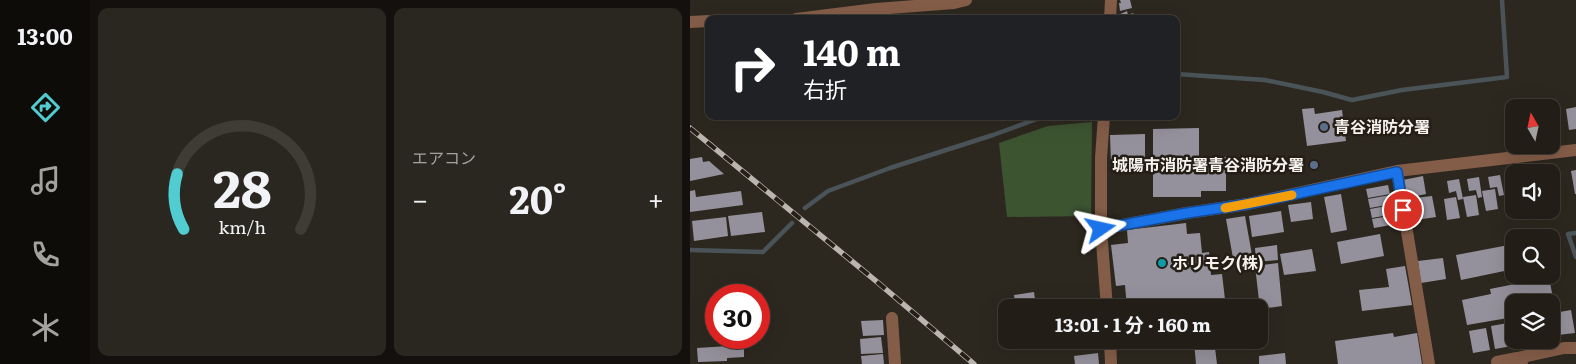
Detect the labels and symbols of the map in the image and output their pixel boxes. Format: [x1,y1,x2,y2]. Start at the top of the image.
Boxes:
north arrow [1505,99,1560,154]
place label: 青谷消防分署 [1334,114,1430,138]
marker: 青谷消防分署 [1318,121,1330,133]
place label: 城陽市消防署青谷消防分署 [1112,152,1304,176]
marker: 城陽市消防署青谷消防分署 [1308,159,1320,171]
pin [1382,189,1424,231]
position arrow [1074,202,1126,254]
place label: ホリモク(株) [1172,250,1263,274]
marker: ホリモク(株) [1156,257,1168,269]
speed limit sign: 30 [705,284,770,349]

